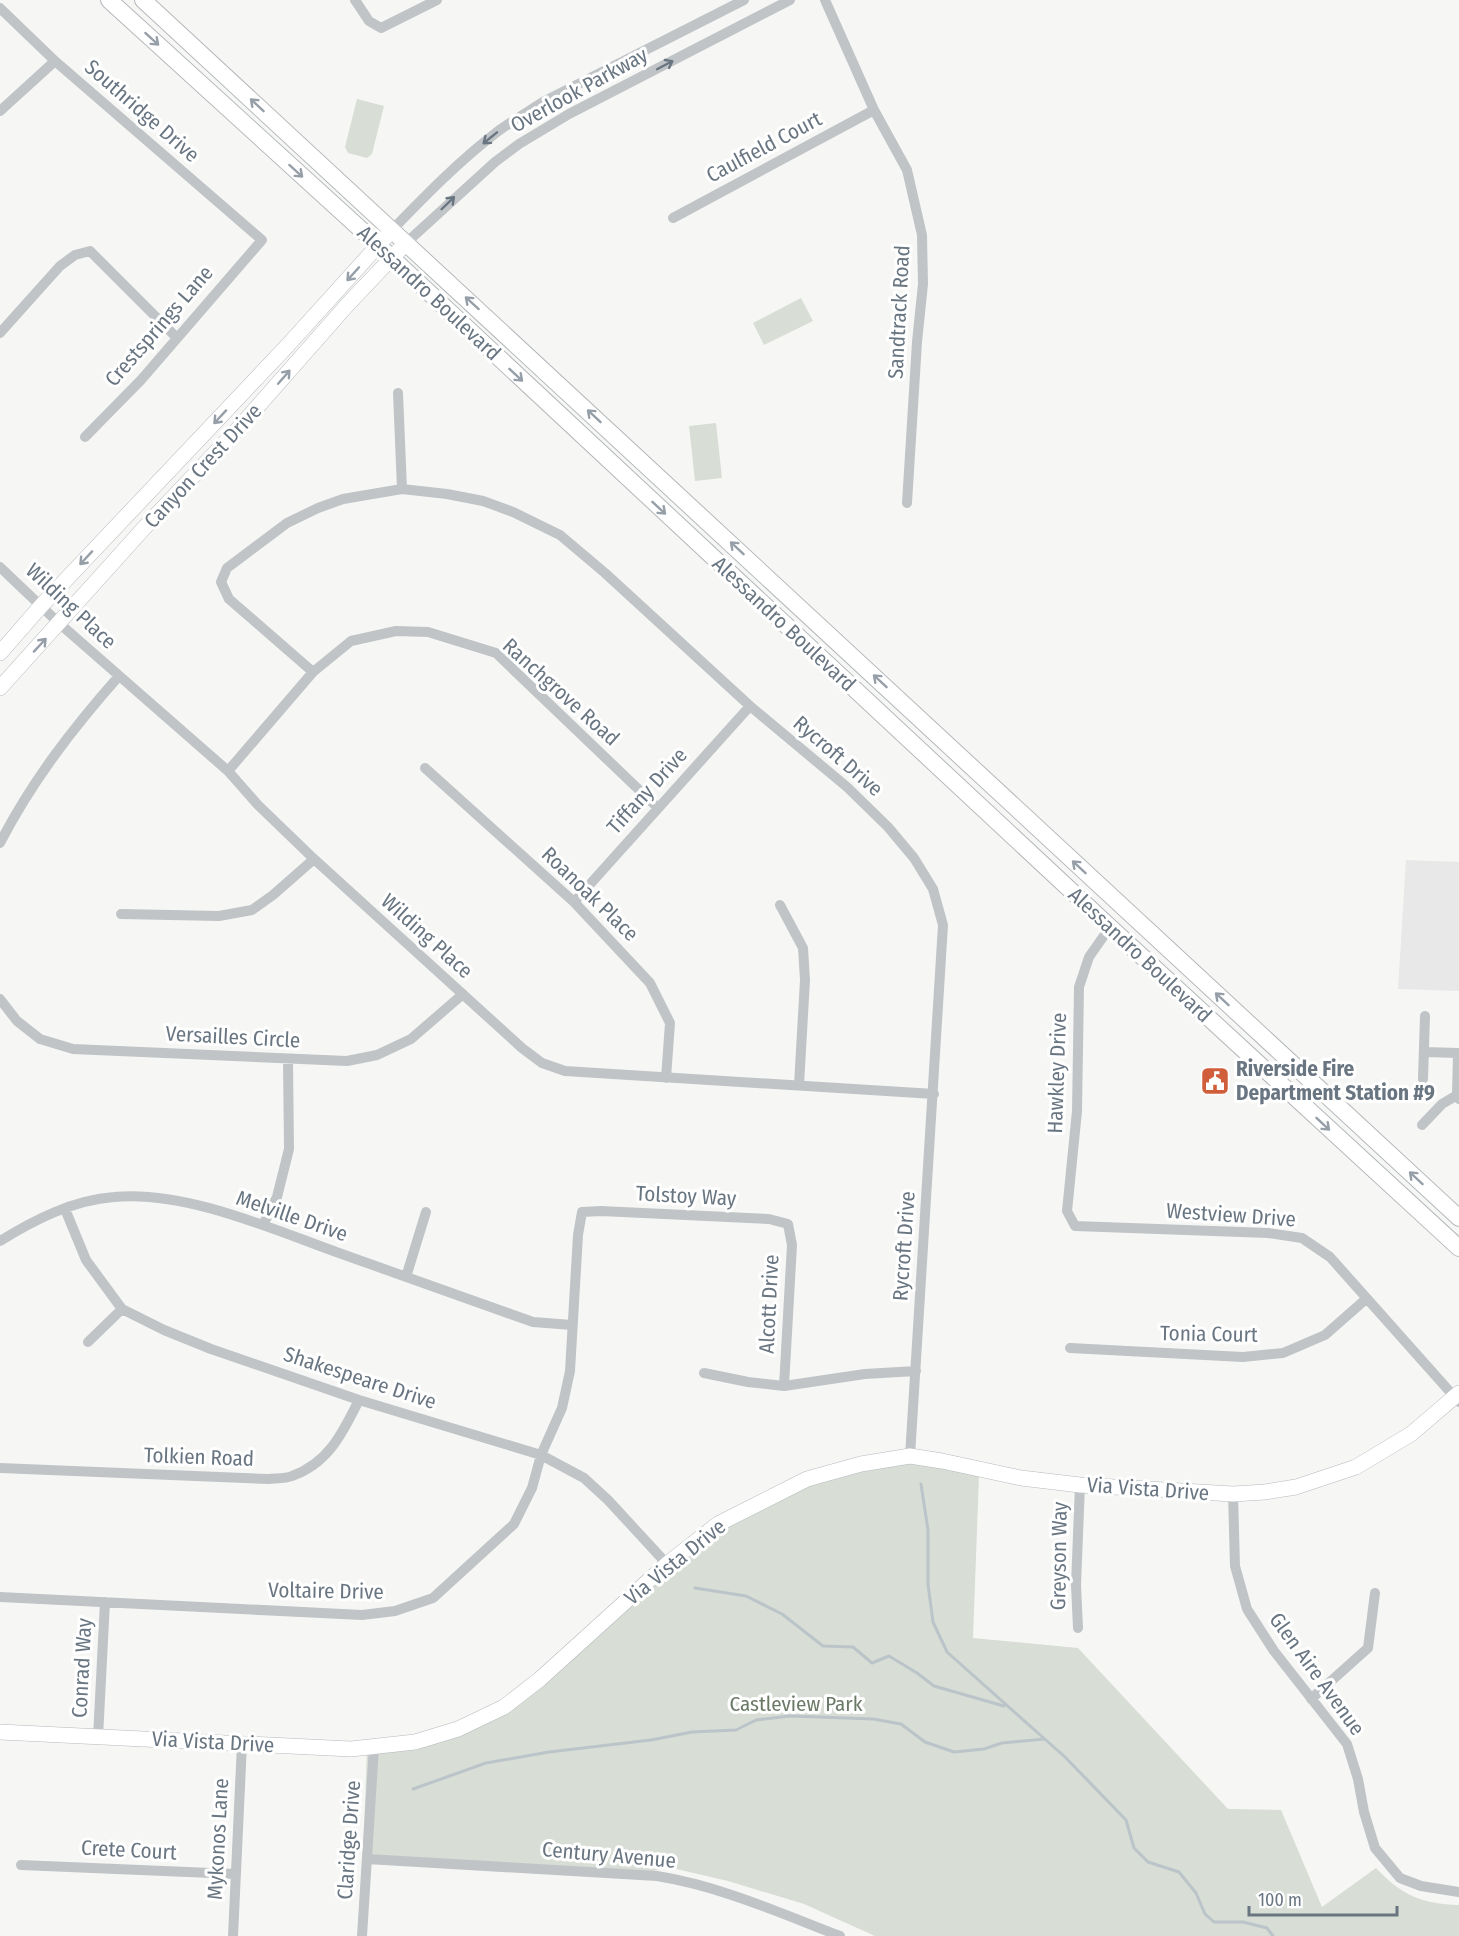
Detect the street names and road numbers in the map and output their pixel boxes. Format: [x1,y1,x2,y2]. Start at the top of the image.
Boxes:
street label: Overlook Parkway [506,41,653,138]
street label: Southridge Drive [79,54,205,168]
street label: Caulfield Court [702,106,826,188]
street label: Alessandro Boulevard [352,220,506,366]
street label: Sandtrack Road [883,244,915,380]
street label: Crestsprings Lane [99,260,219,392]
street label: Canyon Crest Drive [139,398,267,534]
street label: Alessandro Boulevard [707,551,861,697]
street label: Wilding Place [20,557,122,655]
street label: Ranchgrove Road [497,633,625,751]
street label: Rycroft Drive [788,710,888,802]
street label: Tiffany Drive [601,742,693,840]
street label: Roanoak Place [536,841,644,947]
street label: Alessandro Boulevard [1063,882,1217,1028]
street label: Wilding Place [376,888,478,984]
street label: Hawkley Drive [1042,1012,1072,1134]
street label: Versailles Circle [165,1020,301,1054]
street label: Tolstoy Way [635,1180,737,1212]
street label: Melville Drive [233,1185,351,1247]
street label: Rycroft Drive [887,1190,921,1302]
street label: Westview Drive [1165,1198,1297,1232]
street label: Alcott Drive [753,1254,785,1354]
street label: Tonia Court [1160,1320,1258,1348]
street label: Shakespeare Drive [280,1341,440,1415]
street label: Tolkien Road [144,1442,254,1472]
street label: Via Vista Drive [1086,1472,1210,1506]
street label: Greyson Way [1045,1501,1073,1611]
street label: Via Vista Drive [619,1513,731,1611]
street label: Voltaire Drive [268,1577,384,1605]
street label: Glen Aire Avenue [1264,1608,1370,1740]
street label: Conrad Way [66,1617,98,1719]
street label: Via Vista Drive [151,1726,275,1758]
street label: Mykonos Lane [202,1777,234,1901]
street label: Claridge Drive [332,1780,366,1900]
street label: Crete Court [80,1835,178,1865]
street label: Century Avenue [541,1836,677,1874]

